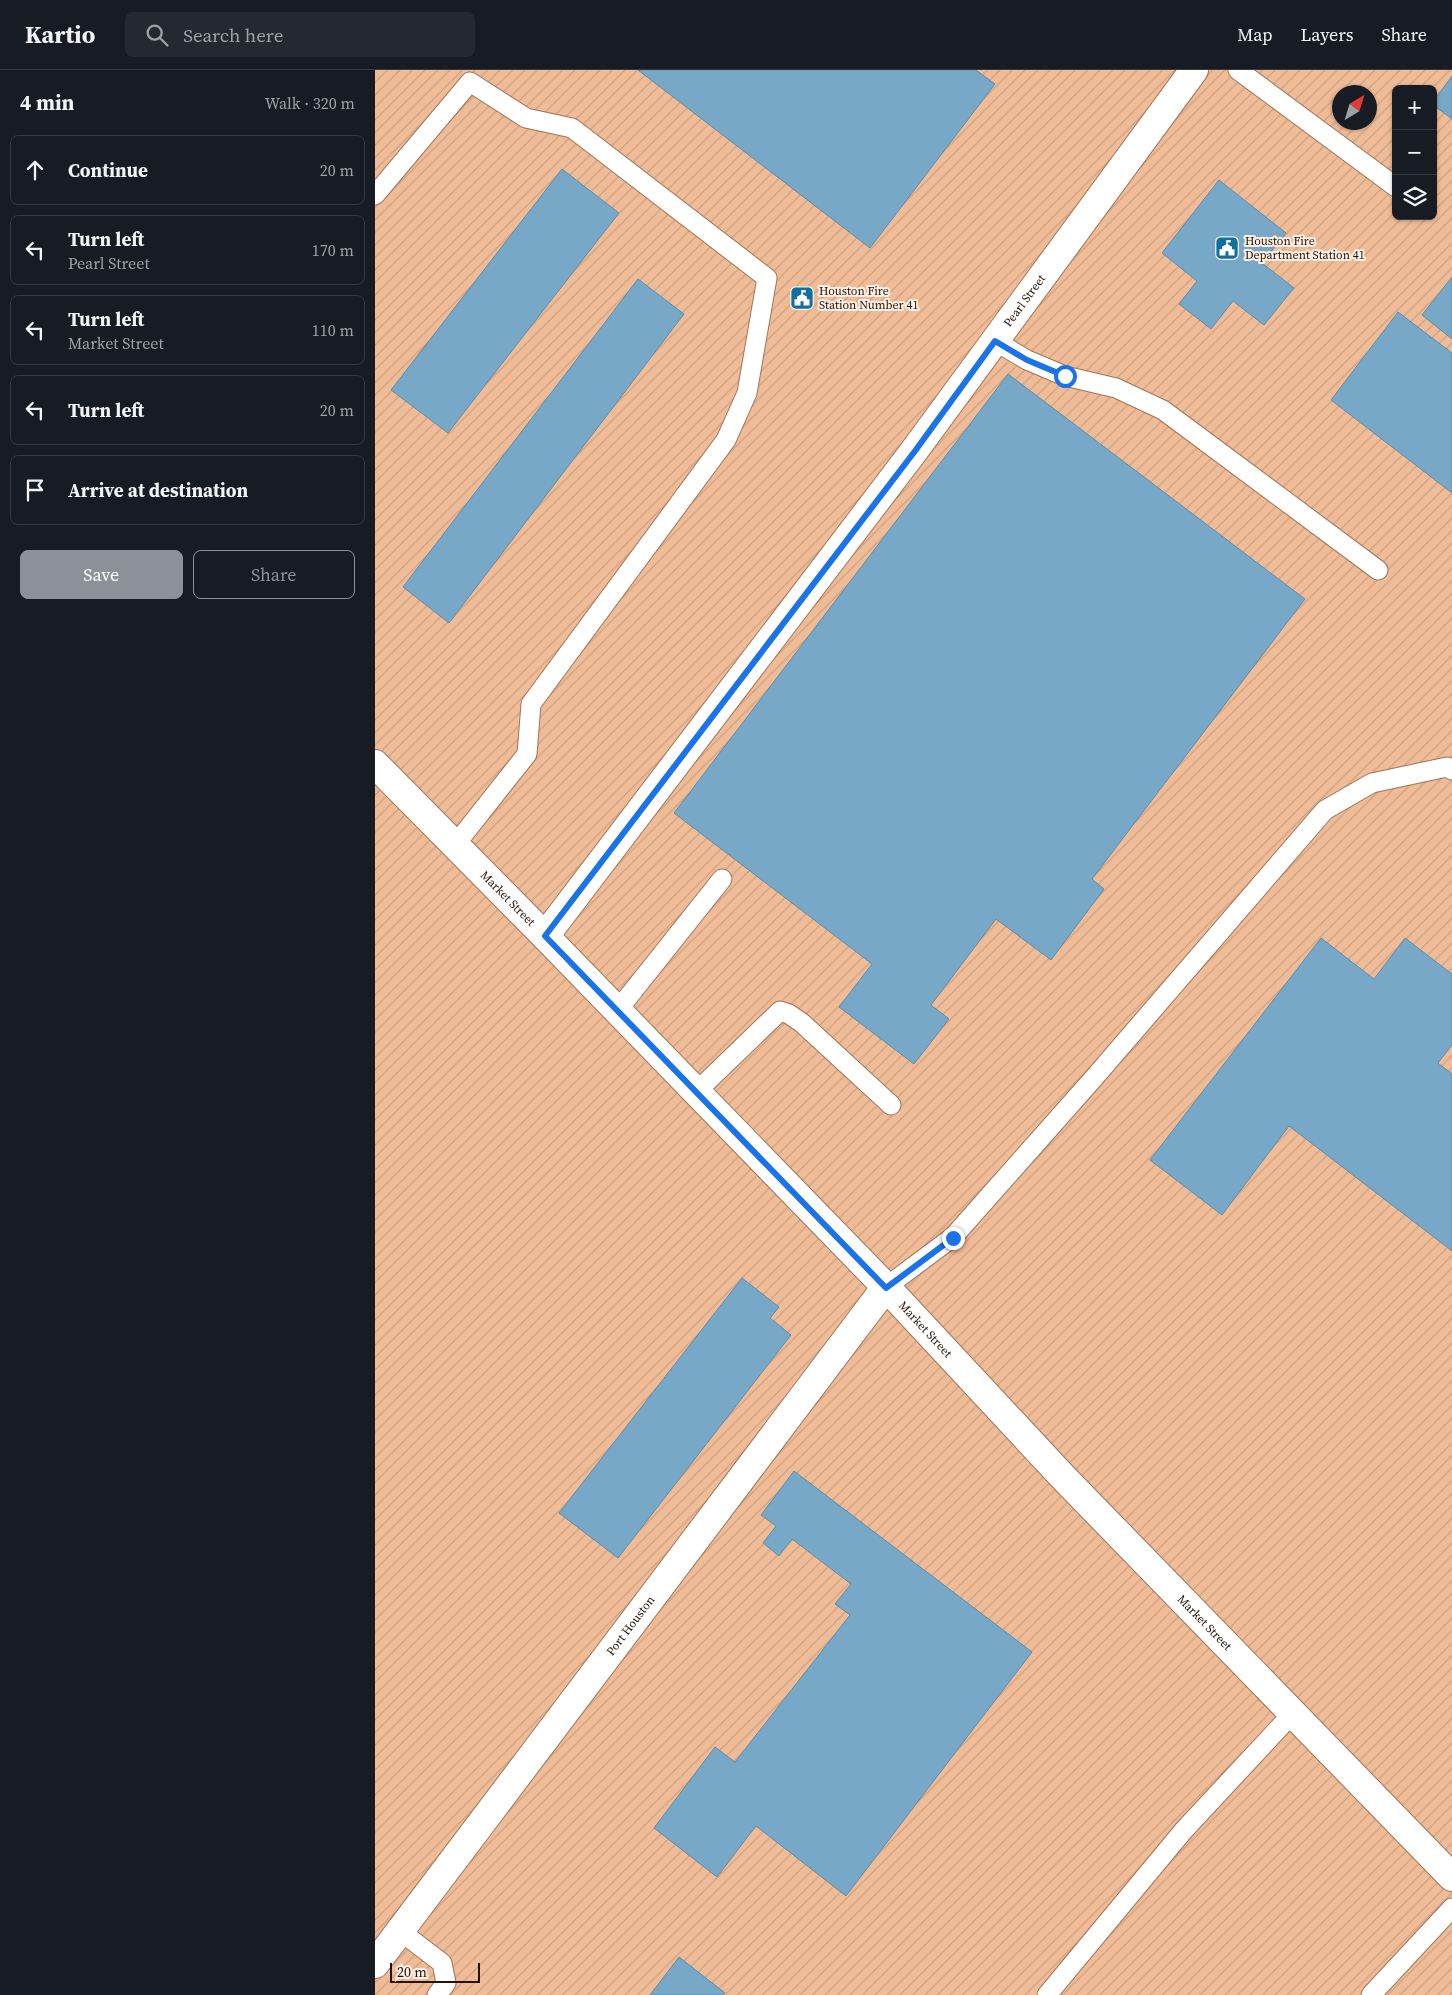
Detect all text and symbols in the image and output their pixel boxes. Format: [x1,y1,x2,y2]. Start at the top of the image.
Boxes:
search box [125,12,475,57]
text: Kartio [25,18,95,51]
icon: search [143,21,171,49]
text: Search here [183,22,283,48]
text: Map [1237,22,1272,47]
text: Layers [1300,22,1353,47]
text: Share [1381,22,1427,47]
north arrow [1332,85,1377,130]
map controls [1392,85,1437,220]
button: + [1392,85,1437,130]
text: 4 min [20,88,75,117]
text: Walk · 320 m [265,92,355,114]
button: − [1392,130,1437,175]
icon: ahead [21,156,49,184]
text: Continue [68,157,148,183]
text: 20 m [320,159,354,181]
button: layers [1392,175,1437,220]
text: Turn left [68,226,144,252]
place label: Houston Fire Department Station 41 [1245,233,1365,263]
public building icon: Houston Fire Department Station 41 [1214,235,1240,261]
icon: left [21,236,49,264]
text: 170 m [312,239,354,261]
text: Pearl Street [68,252,150,274]
street label: Pearl Street [1000,271,1049,330]
place label: Houston Fire Station Number 41 [819,283,918,313]
public building icon: Houston Fire Station Number 41 [789,285,815,311]
text: Turn left [68,306,144,332]
icon: left [21,316,49,344]
text: 110 m [312,319,354,341]
text: Market Street [68,332,164,354]
route start [1054,365,1077,388]
icon: left [21,396,49,424]
text: Turn left [68,397,144,423]
text: 20 m [320,399,354,421]
icon: arrive [21,476,49,504]
text: Arrive at destination [68,477,248,503]
button: Save [20,550,183,599]
button: Share [193,550,355,599]
street label: Market Street [477,867,539,930]
route end [942,1227,965,1250]
street label: Market Street [895,1298,956,1361]
street label: Market Street [1174,1591,1235,1654]
street label: Port Houston [603,1592,658,1659]
scale bar [390,1960,480,1983]
text: 20 m [397,1962,427,1982]

